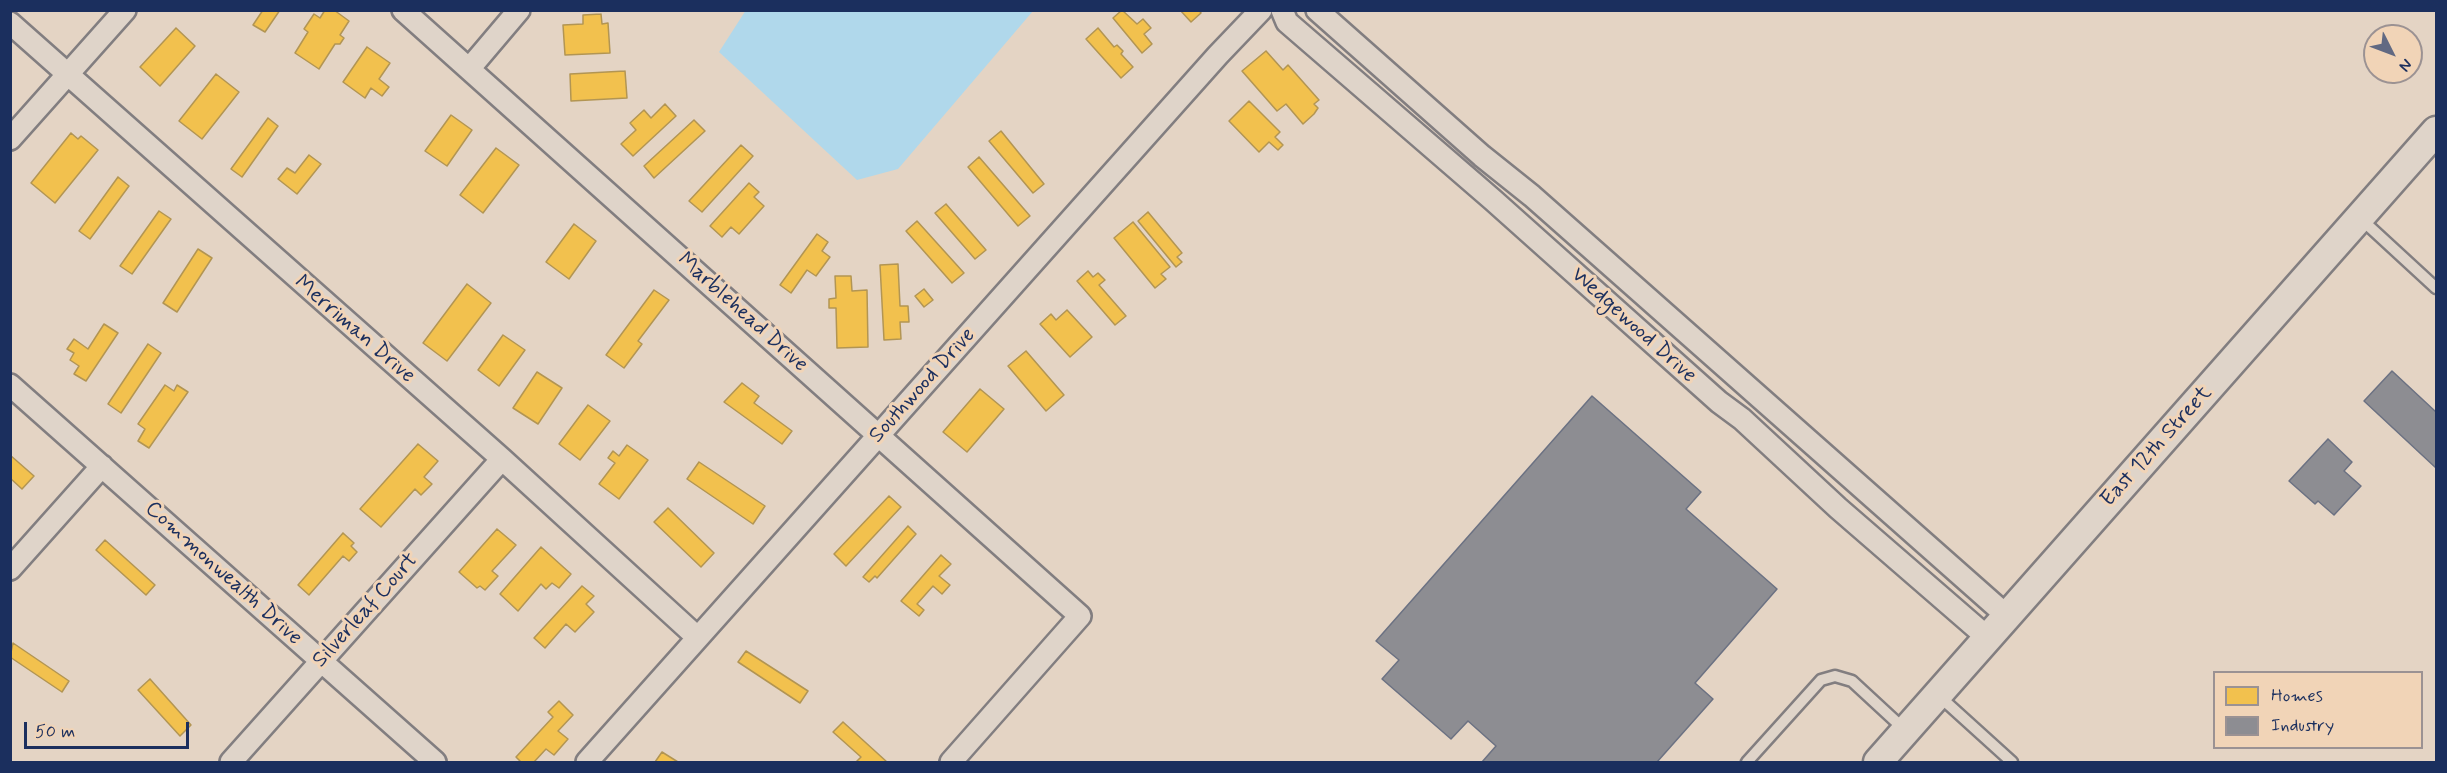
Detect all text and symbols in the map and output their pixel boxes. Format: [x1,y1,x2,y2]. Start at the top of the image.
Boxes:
north arrow [2363,24,2423,84]
text: N [2394,54,2417,76]
street label: Marblehead Drive [671,247,813,379]
street label: Wedgewood Drive [1565,263,1701,389]
street label: Merriman Drive [288,270,420,390]
street label: Southwood Drive [864,323,982,449]
street label: East 12th Street [2096,381,2218,513]
street label: Commonwealth Drive [139,496,307,652]
street label: Silverleaf Court [308,548,424,674]
legend [2213,671,2423,749]
text: Homes [2271,684,2323,708]
scale bar [27,710,192,748]
text: Industry [2271,714,2334,738]
text: 50 m [35,720,75,744]

